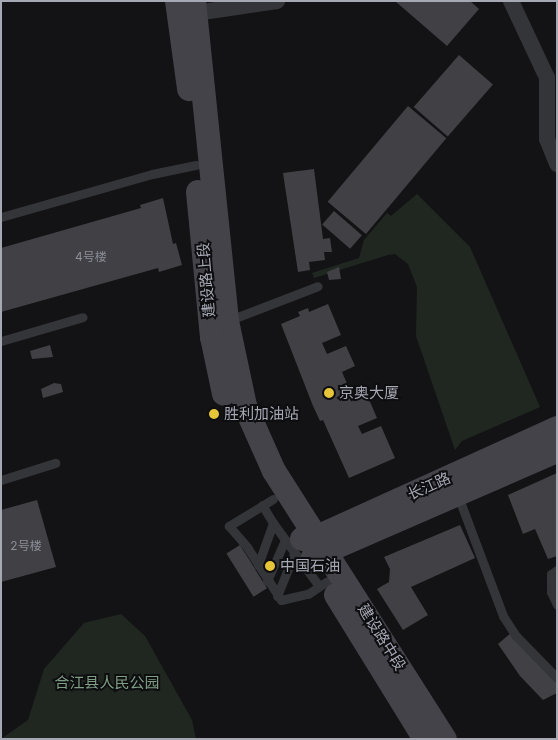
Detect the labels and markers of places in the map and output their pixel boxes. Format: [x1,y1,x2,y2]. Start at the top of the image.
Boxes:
place label: 京奥大厦 [339,384,399,402]
marker: 京奥大厦 [323,387,335,399]
place label: 胜利加油站 [224,405,299,423]
marker: 胜利加油站 [208,408,220,420]
place label: 中国石油 [280,557,340,575]
marker: 中国石油 [264,560,276,572]

